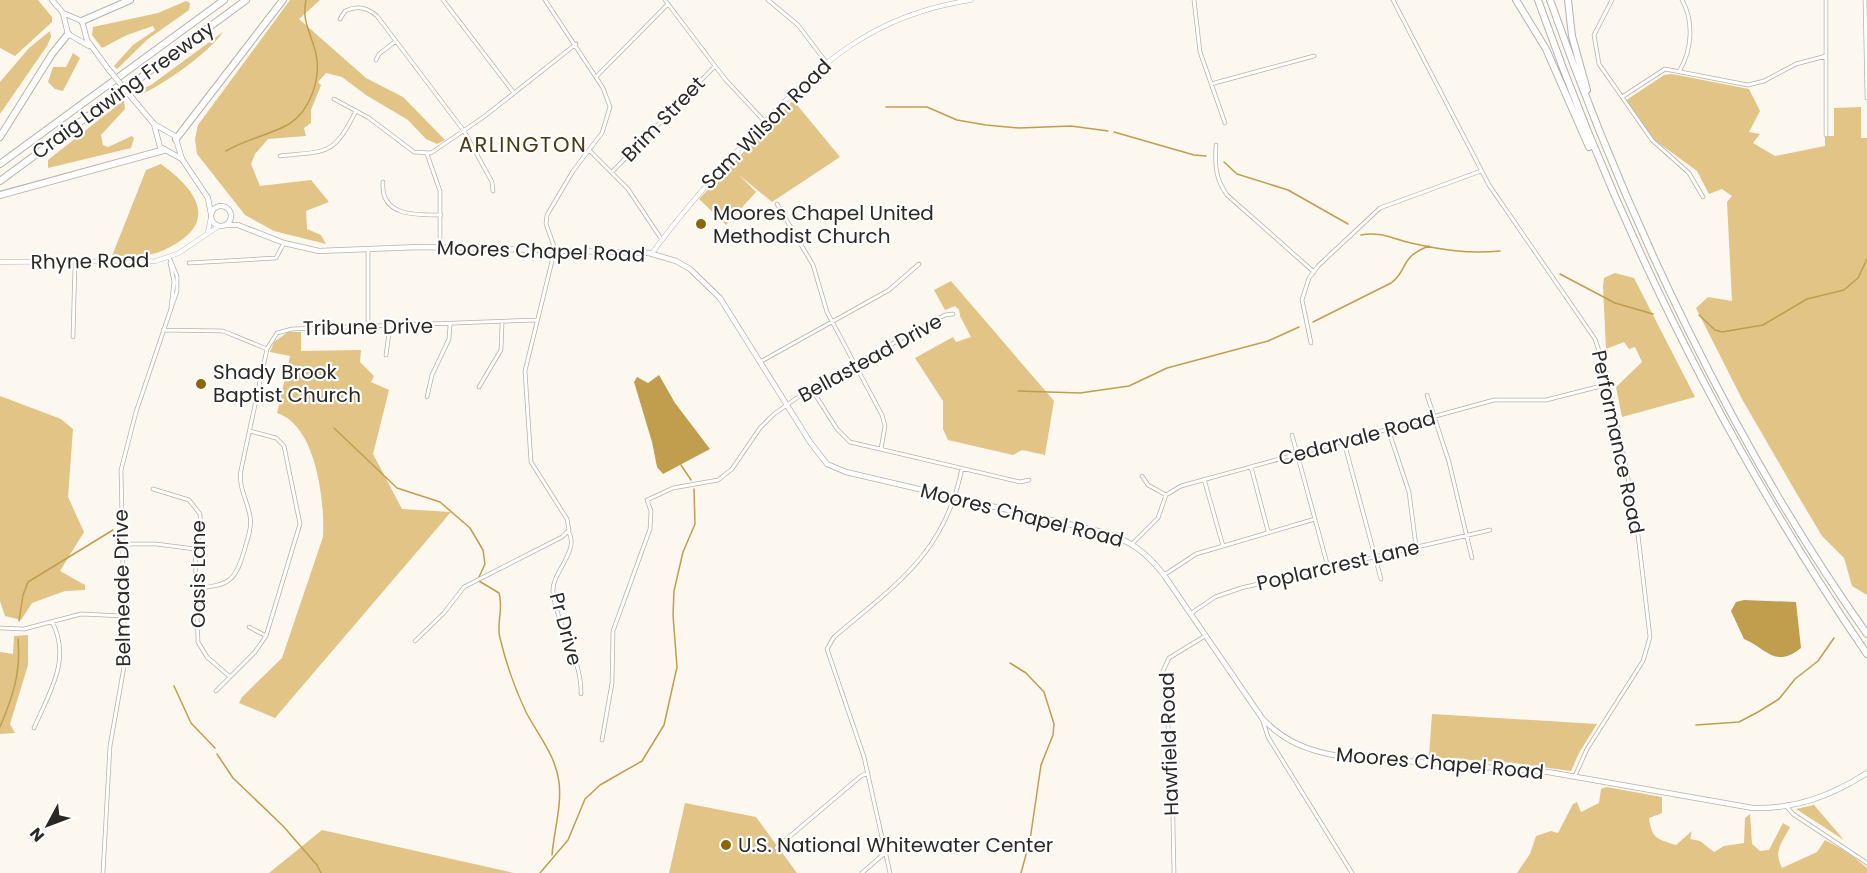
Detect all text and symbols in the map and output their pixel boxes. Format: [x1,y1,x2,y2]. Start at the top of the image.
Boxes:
street label: Craig Lawing Freeway [26,14,220,166]
street label: Sam Wilson Road [695,53,837,195]
street label: Brim Street [615,70,711,168]
district label: ARLINGTON [459,130,587,159]
place label: Moores Chapel United Methodist Church [713,199,934,250]
marker: Moores Chapel United Methodist Church [694,217,708,231]
street label: Moores Chapel Road [436,233,646,269]
street label: Rhyne Road [30,246,150,276]
street label: Bellastead Drive [793,307,947,409]
street label: Tribune Drive [303,312,433,342]
street label: Performance Road [1585,348,1651,536]
place label: Shady Brook Baptist Church [213,358,361,409]
marker: Shady Brook Baptist Church [194,377,208,391]
street label: Cedarvale Road [1275,404,1439,472]
street label: Moores Chapel Road [918,476,1126,554]
street label: Belmeade Drive [107,509,137,667]
street label: Oasis Lane [184,520,212,628]
street label: Poplarcrest Lane [1254,533,1422,597]
street label: Pr Drive [543,589,589,669]
street label: Hawfield Road [1153,672,1185,816]
street label: Moores Chapel Road [1335,740,1545,786]
north arrow [18,795,78,855]
text: N [24,822,50,847]
place label: U.S. National Whitewater Center [738,831,1053,859]
marker: U.S. National Whitewater Center [719,838,733,852]

